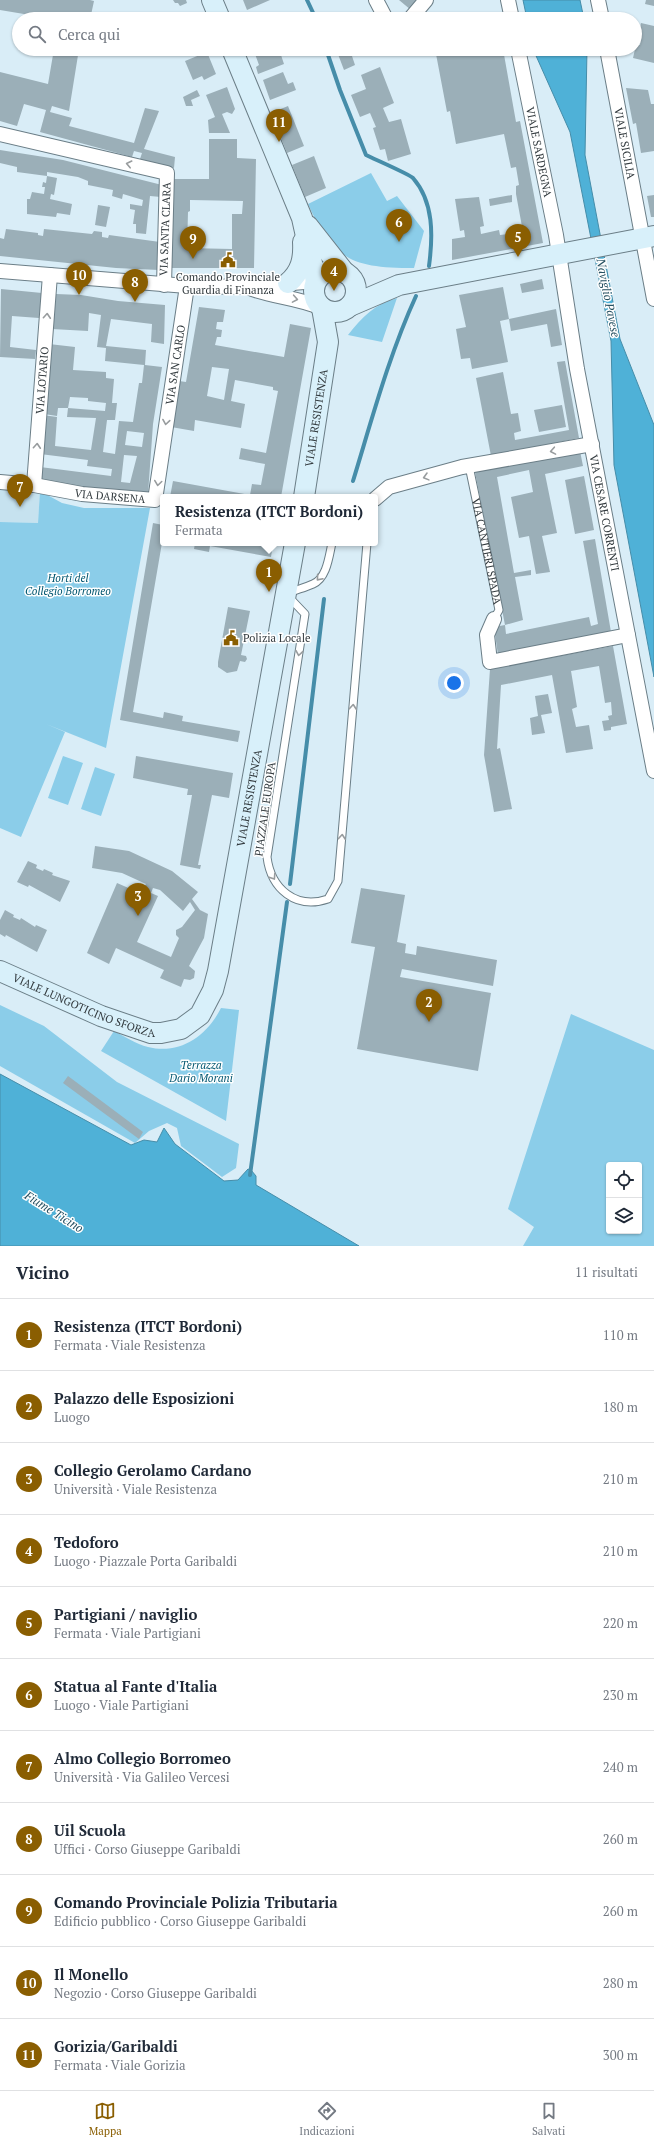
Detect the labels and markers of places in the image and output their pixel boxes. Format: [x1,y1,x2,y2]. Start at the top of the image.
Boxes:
pin: 11 [266,109,292,142]
pin: 6 [386,209,412,242]
pin: 5 [505,224,531,257]
pin: 9 [180,226,206,259]
public building icon: Comando Provinciale Guardia di Finanza [219,251,237,269]
pin: 4 [321,258,347,291]
pin: 10 [66,262,92,295]
pin: 8 [122,269,148,302]
place label: Comando Provinciale Guardia di Finanza [176,270,281,297]
pin: 7 [7,474,33,507]
pin: 1 [256,559,282,592]
public building icon: Polizia Locale [222,629,240,647]
place label: Polizia Locale [243,631,311,645]
pin: 3 [125,883,151,916]
pin: 2 [416,989,442,1022]

